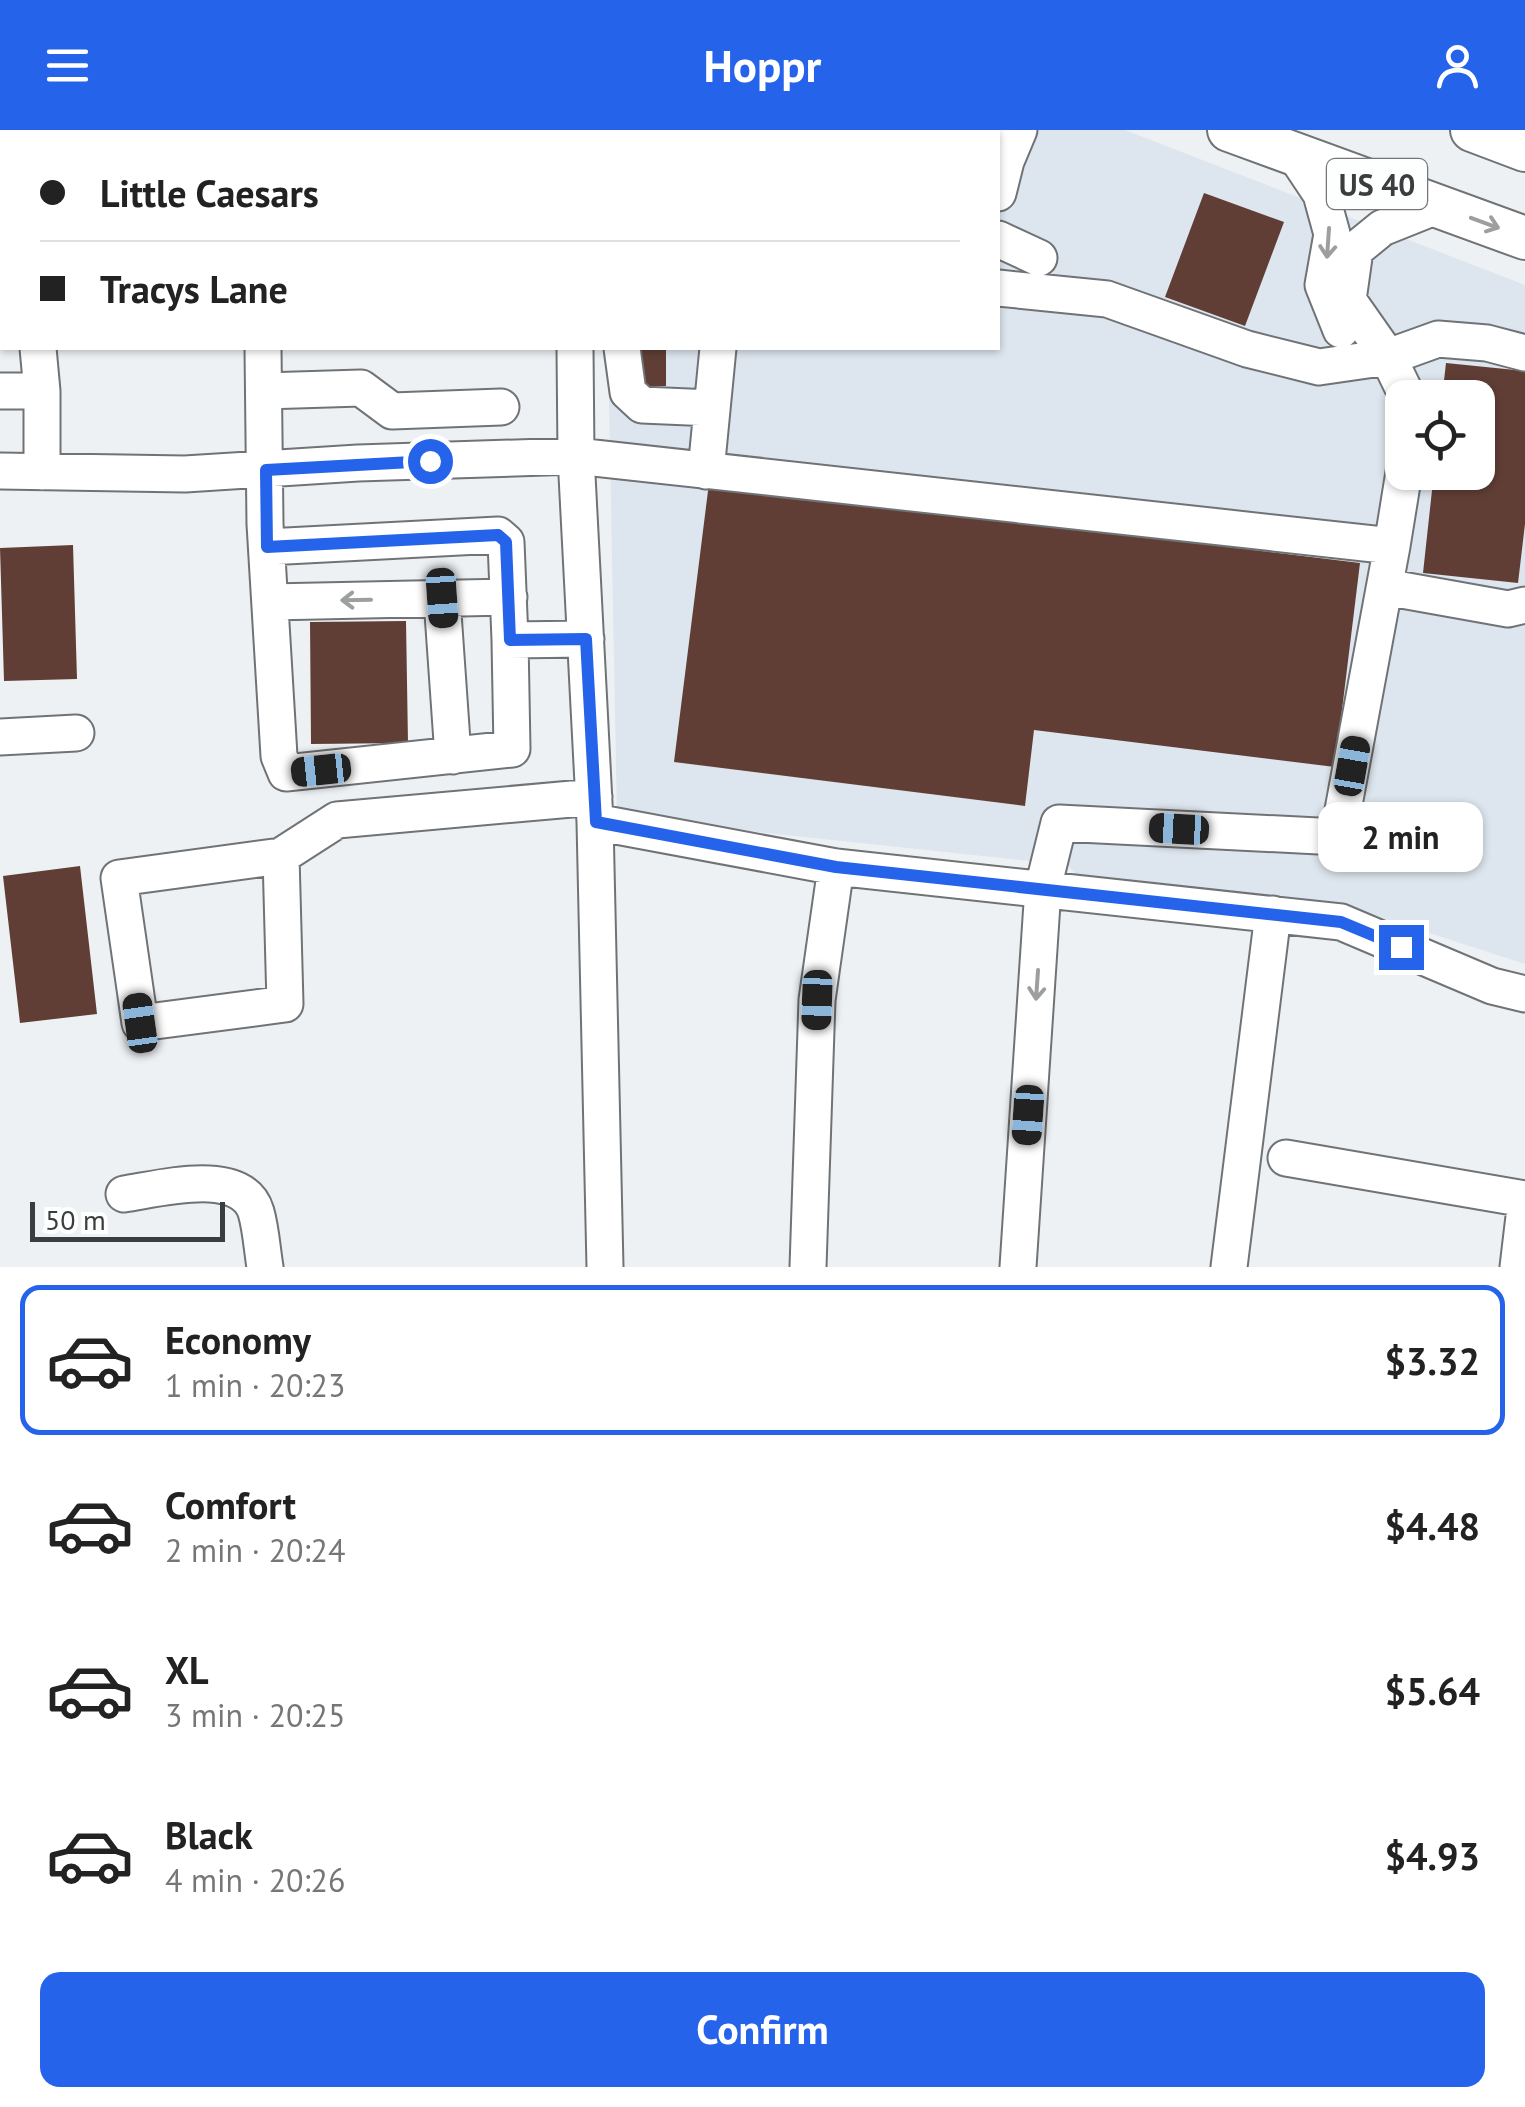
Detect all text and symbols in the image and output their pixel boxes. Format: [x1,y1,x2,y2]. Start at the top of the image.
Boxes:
text: Hoppr [704,36,821,94]
icon: menu [40,38,95,93]
icon: person [1430,38,1485,93]
road number: US 40 [1327,159,1427,209]
text: Little Caesars [100,168,319,217]
one-way arrow [1469,216,1499,234]
one-way arrow [1318,226,1337,259]
text: Tracys Lane [100,264,288,313]
map controls [1385,380,1495,490]
button: locate [1385,380,1495,490]
route start [408,439,453,484]
car [425,567,459,629]
one-way arrow [341,591,373,610]
car [1332,734,1372,798]
car [290,752,352,788]
callout: 2 min [1318,802,1484,872]
car [1148,812,1210,846]
text: 2 min [1361,816,1440,858]
route end [1379,925,1424,970]
car [801,969,833,1031]
one-way arrow [1027,969,1046,1001]
car [121,991,159,1055]
car [1011,1084,1045,1146]
scale bar [30,1197,225,1242]
text: 50 m [45,1201,106,1238]
icon: car [45,1315,135,1405]
text: Economy [165,1315,311,1364]
text: $3.32 [1384,1336,1480,1385]
text: 1 min · 20:23 [165,1364,345,1406]
icon: car [45,1480,135,1570]
text: Comfort [165,1480,296,1529]
text: $4.48 [1384,1501,1480,1550]
text: 2 min · 20:24 [165,1529,345,1571]
icon: car [45,1645,135,1735]
text: XL [165,1645,209,1694]
text: $5.64 [1384,1666,1480,1715]
text: 3 min · 20:25 [165,1694,345,1736]
icon: car [45,1810,135,1900]
text: Black [165,1810,253,1859]
text: $4.93 [1384,1831,1480,1880]
text: 4 min · 20:26 [165,1859,345,1901]
button: Confirm [40,1972,1485,2087]

